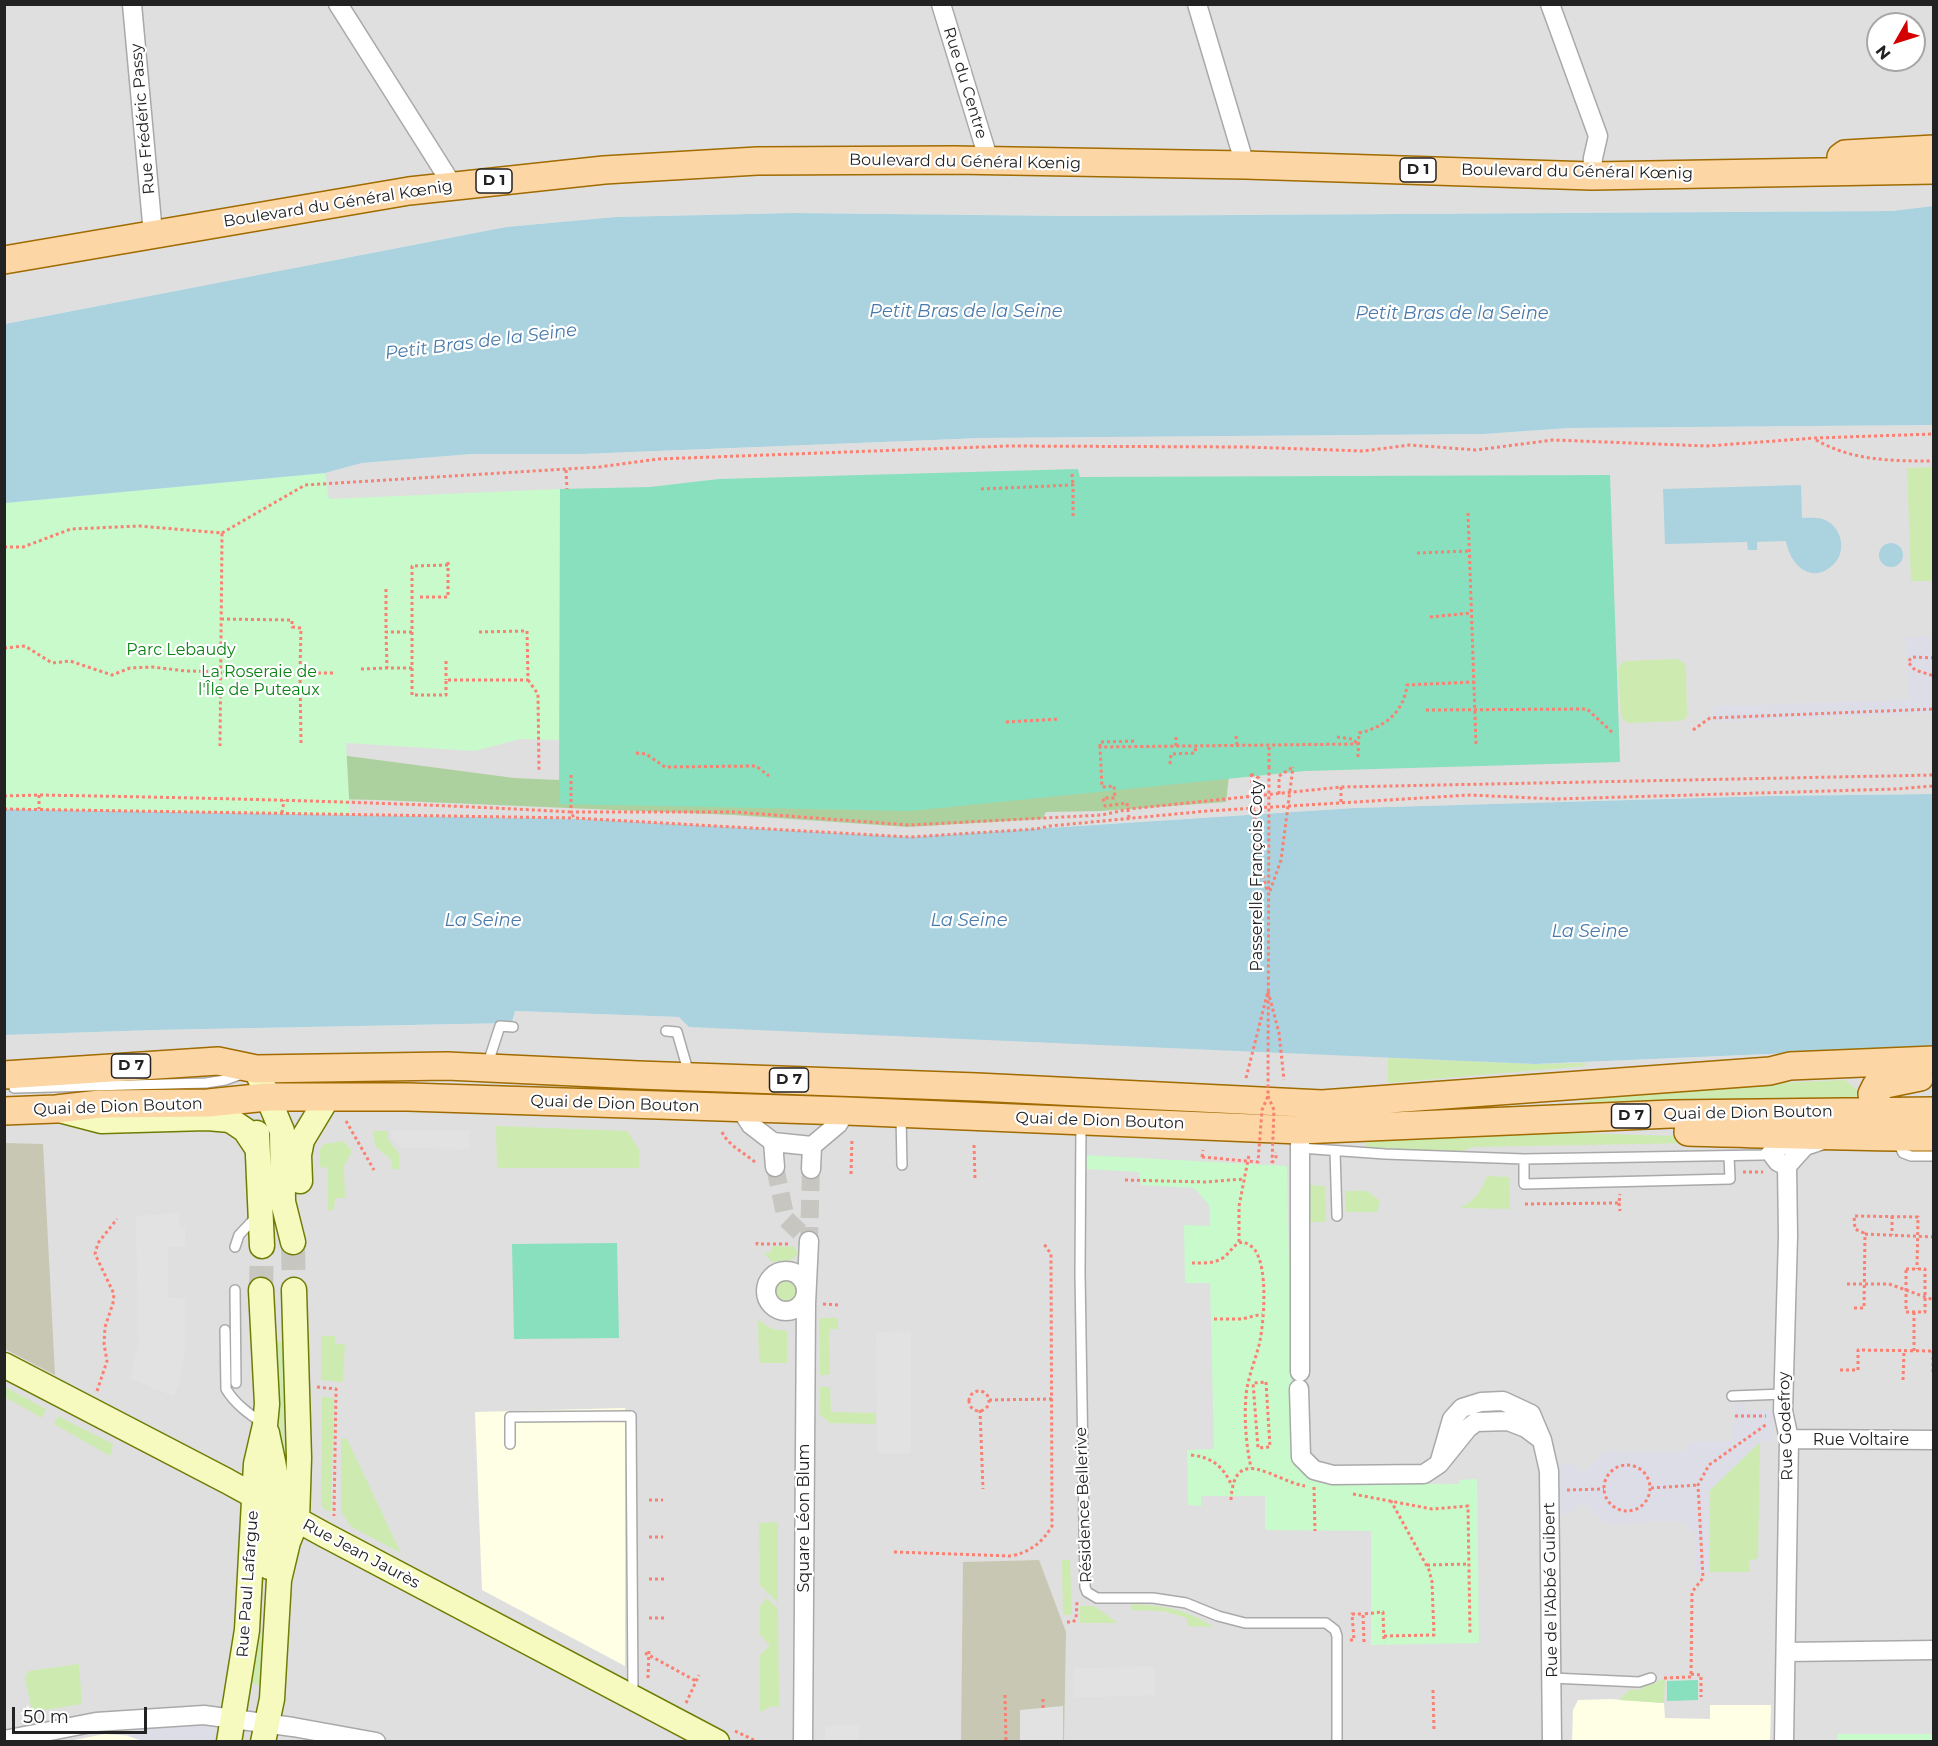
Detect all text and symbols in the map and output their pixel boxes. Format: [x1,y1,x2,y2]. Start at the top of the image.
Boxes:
north arrow [1866,12,1926,72]
street label: Rue du Centre [939,25,991,141]
text: N [1872,41,1895,63]
street label: Rue Frédéric Passy [127,43,159,195]
street label: Boulevard du Général Kœnig [849,150,1081,174]
road number: D 1 [1400,158,1436,182]
street label: Boulevard du Général Kœnig [1461,160,1693,184]
road number: D 1 [476,169,512,193]
street label: Boulevard du Général Kœnig [222,176,454,232]
water label: Petit Bras de la Seine [869,301,1063,323]
water label: Petit Bras de la Seine [1355,303,1549,325]
water label: Petit Bras de la Seine [384,319,578,365]
park label: Parc Lebaudy [126,640,236,660]
park label: La Roseraie de l'Île de Puteaux [198,662,320,700]
street label: Passerelle François Coty [1247,780,1267,972]
water label: La Seine [444,910,522,932]
water label: La Seine [930,910,1008,932]
water label: La Seine [1551,921,1629,943]
road number: D 7 [112,1054,150,1078]
road number: D 7 [770,1068,808,1092]
street label: Quai de Dion Bouton [530,1091,700,1117]
street label: Quai de Dion Bouton [33,1094,203,1120]
street label: Quai de Dion Bouton [1663,1102,1833,1124]
road number: D 7 [1612,1104,1650,1128]
street label: Quai de Dion Bouton [1015,1108,1185,1134]
street label: Rue Godefroy [1775,1371,1797,1481]
street label: Résidence Bellerive [1072,1427,1096,1583]
street label: Rue Voltaire [1813,1430,1909,1450]
street label: Square Léon Blum [794,1443,814,1593]
street label: Rue de l'Abbé Guibert [1540,1502,1562,1678]
street label: Rue Paul Lafargue [233,1510,263,1658]
street label: Rue Jean Jaurès [299,1515,423,1593]
scale bar [15,1695,150,1733]
text: 50 m [23,1706,69,1728]

